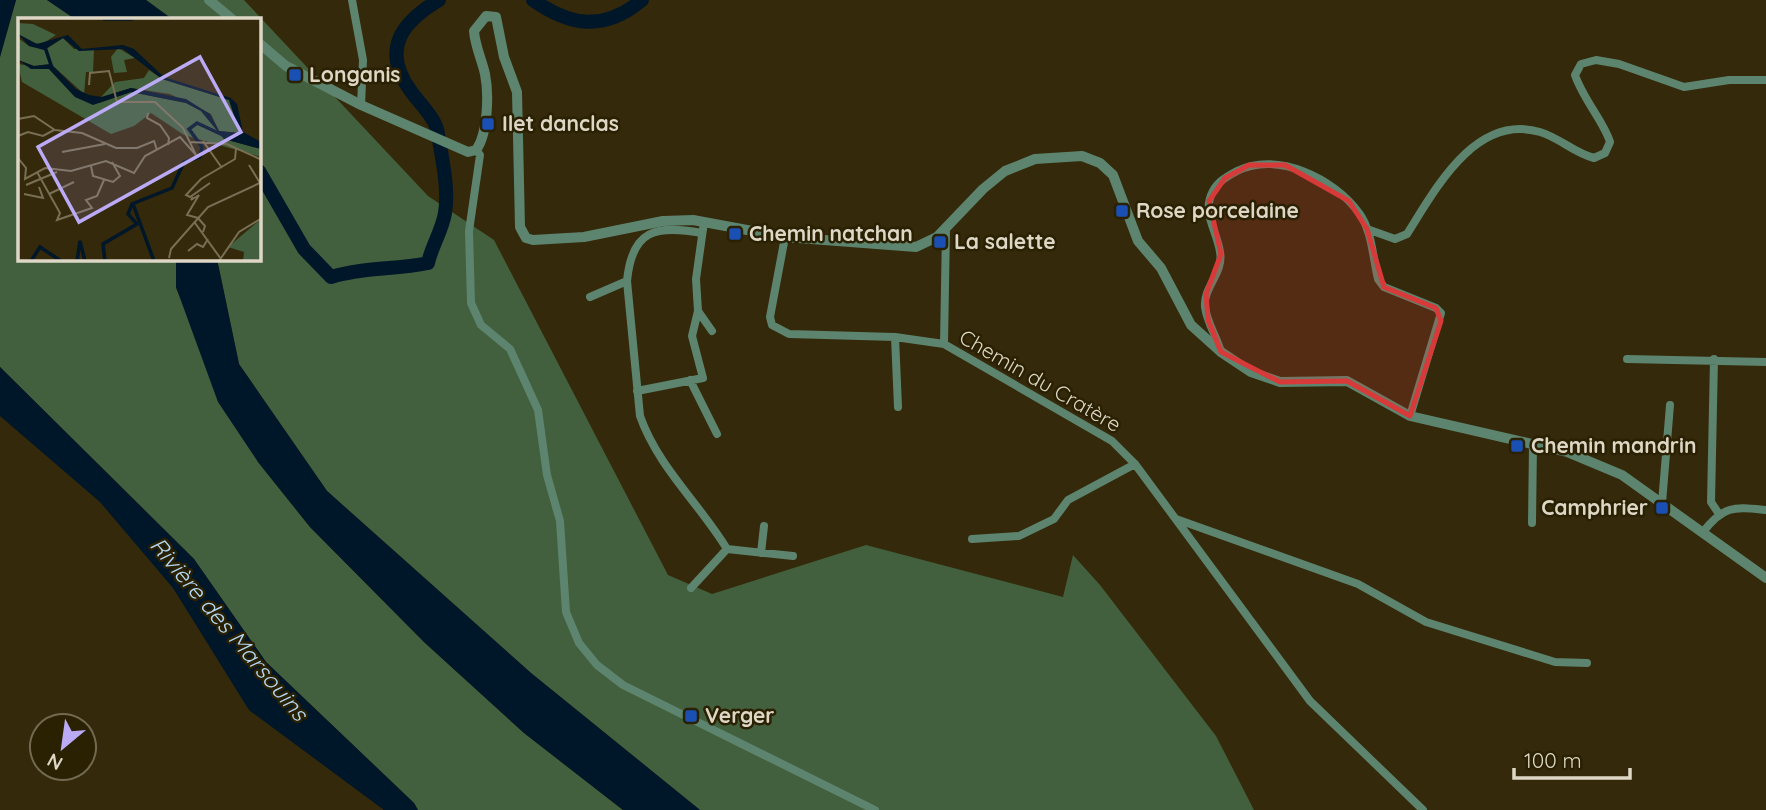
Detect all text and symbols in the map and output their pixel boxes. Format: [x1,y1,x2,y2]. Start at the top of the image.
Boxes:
inset map [18,18,261,261]
place label: Longanis [309,61,401,87]
marker: Longanis [287,67,303,83]
place label: Ilet danclas [502,110,619,136]
marker: Ilet danclas [480,116,496,132]
place label: Rose porcelaine [1136,197,1299,223]
marker: Rose porcelaine [1114,203,1130,219]
place label: Chemin natchan [749,220,913,246]
marker: Chemin natchan [727,226,743,242]
place label: La salette [954,228,1056,254]
marker: La salette [932,234,948,250]
street label: Chemin du Cratère [955,323,1126,437]
place label: Chemin mandrin [1531,432,1696,458]
marker: Chemin mandrin [1509,438,1525,454]
place label: Camphrier [1541,494,1648,520]
marker: Camphrier [1654,500,1670,516]
water label: Rivière des Marsouins [144,531,316,728]
place label: Verger [705,702,774,728]
marker: Verger [683,708,699,724]
north arrow [28,712,98,782]
scale bar [1514,736,1630,780]
text: 100 m [1524,747,1582,773]
text: N [43,748,67,776]

